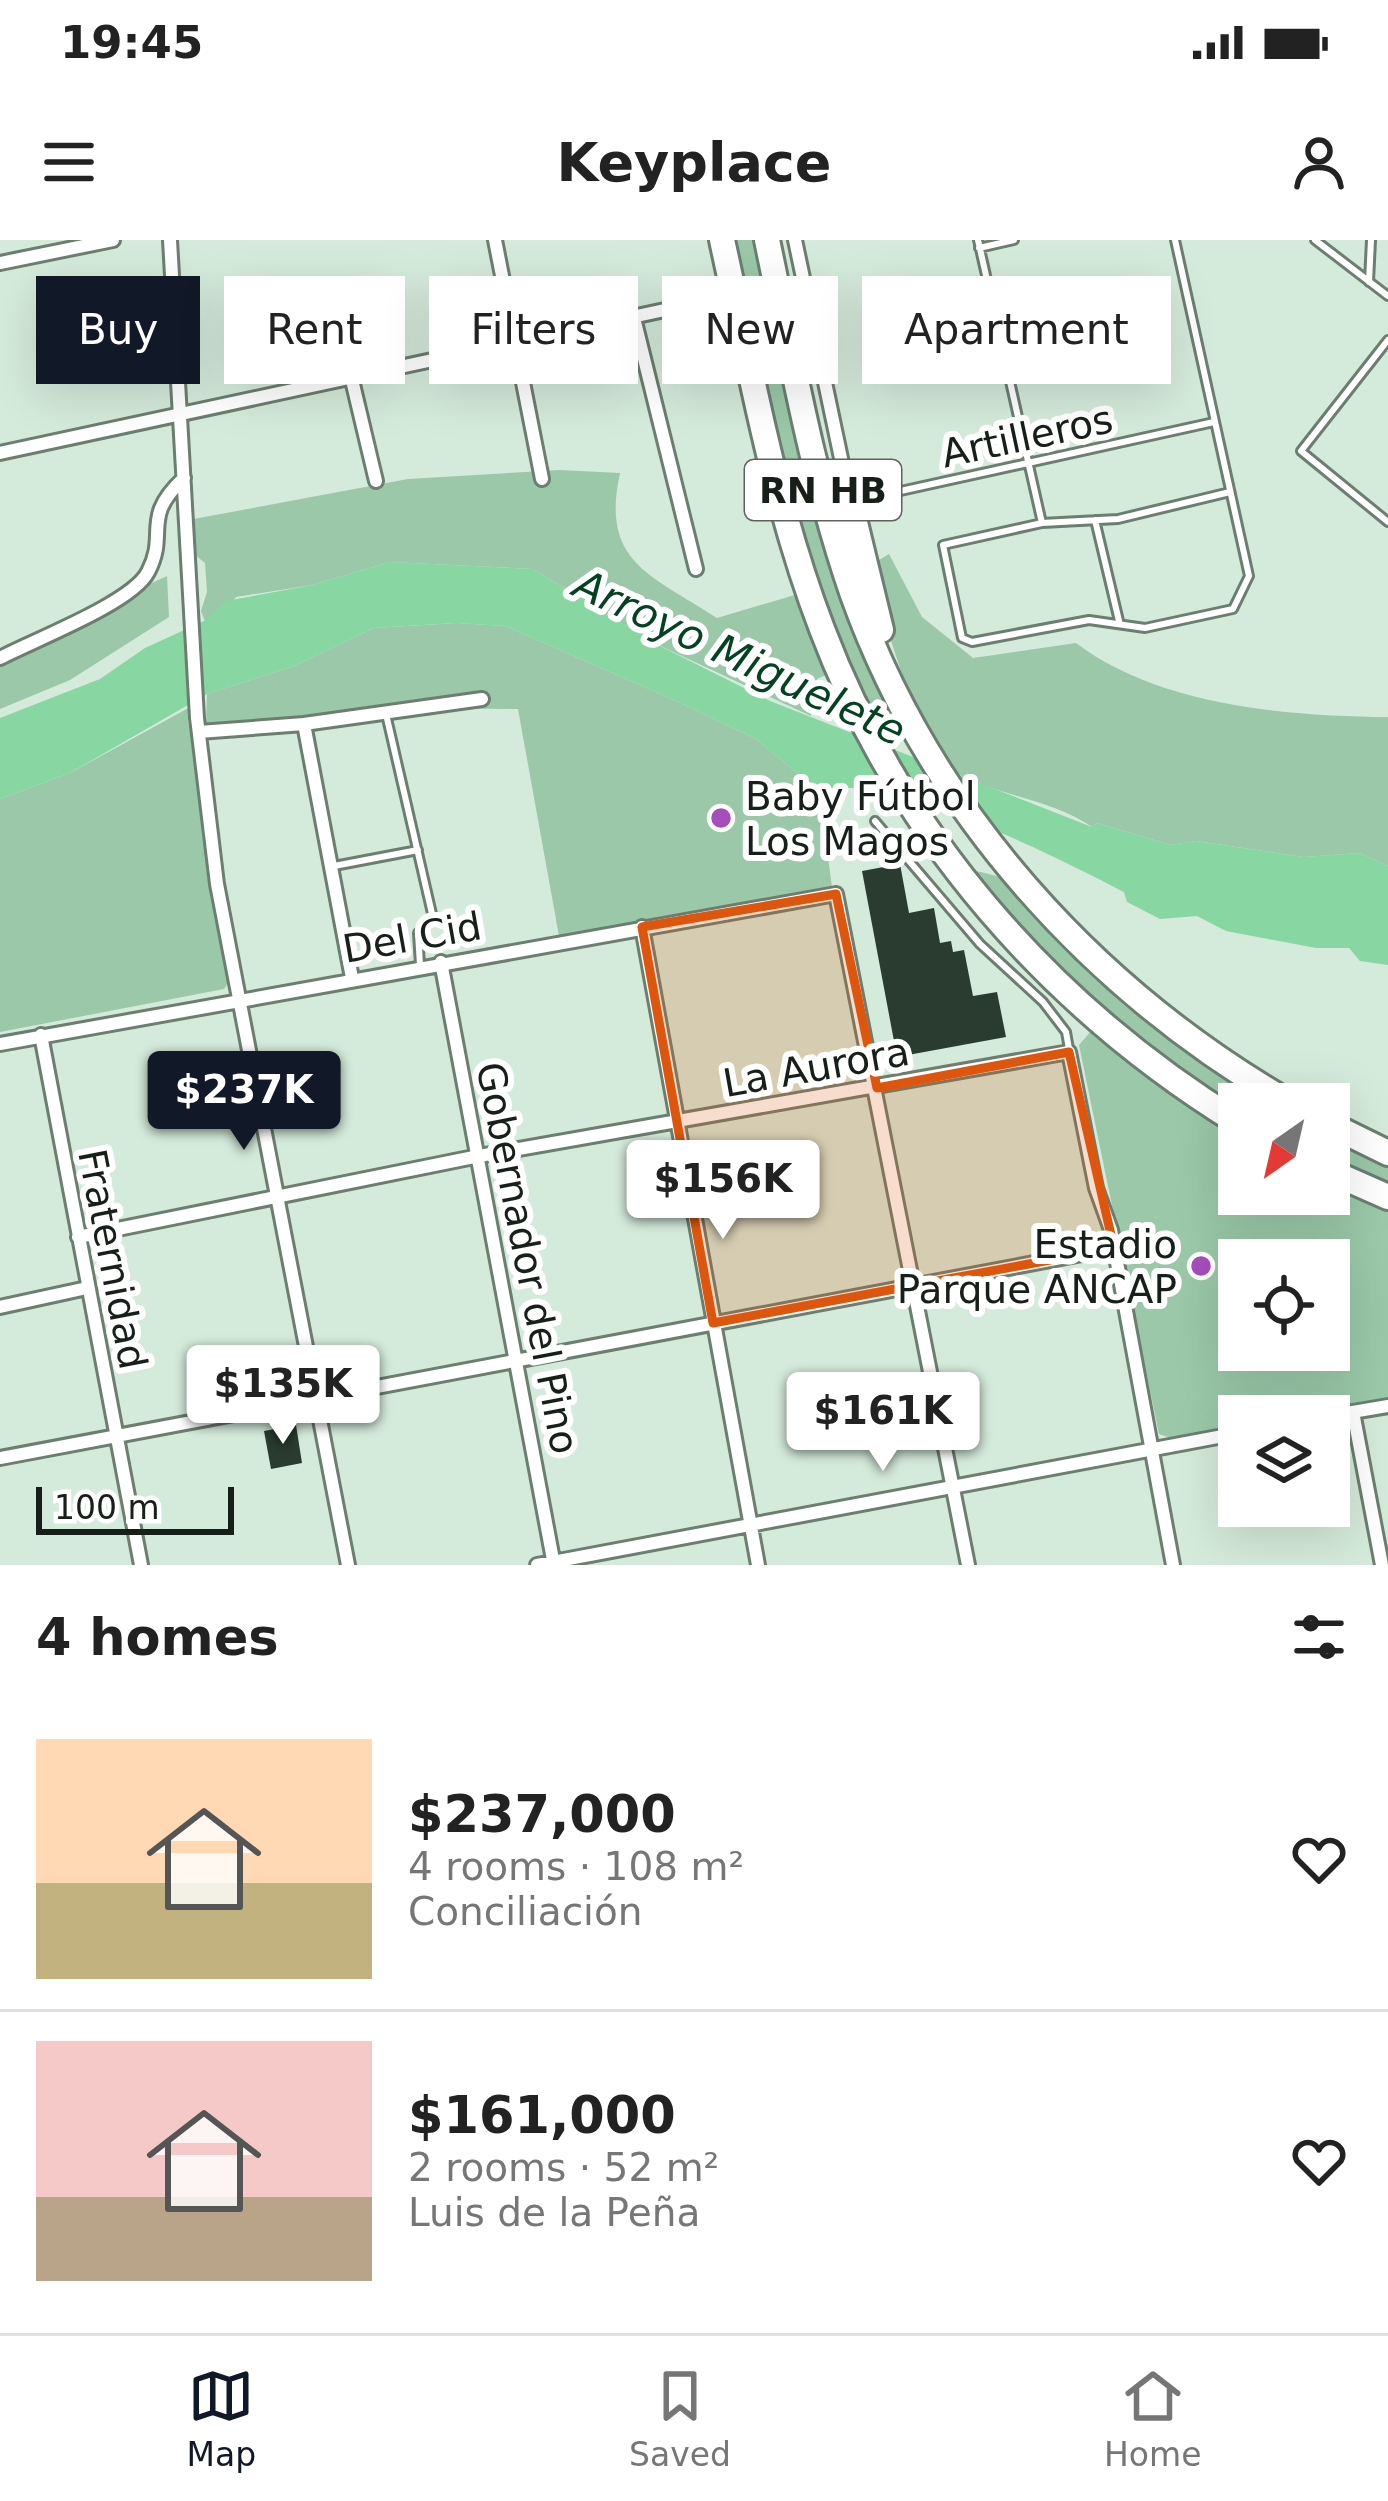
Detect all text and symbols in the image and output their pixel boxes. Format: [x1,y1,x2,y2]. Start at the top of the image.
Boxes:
text: 19:45 [60,16,203,69]
icon: menu [36,129,102,195]
icon: person [1286,129,1352,195]
text: Keyplace [557,131,831,194]
chip: Buy [36,276,200,384]
chip: Rent [224,276,405,384]
chip: Filters [429,276,638,384]
chip: New [662,276,838,384]
chip: Apartment [862,276,1171,384]
street label: Artilleros [937,396,1117,477]
road number: RN HB [745,460,901,520]
water label: Arroyo Miguelete [564,558,913,756]
place label: Baby Fútbol Los Magos [745,774,976,864]
marker: Baby Fútbol Los Magos [708,805,734,831]
street label: Del Cid [339,903,485,972]
street label: La Aurora [719,1029,913,1106]
pin: $237K [160,1051,328,1153]
street label: Gobernador del Pino [467,1059,588,1458]
text: $237K [175,1067,313,1112]
north arrow [1218,1083,1350,1215]
map controls [1218,1083,1350,1527]
pin: $156K [639,1140,807,1242]
street label: Fraternidad [69,1145,156,1373]
text: $156K [654,1156,792,1201]
place label: Estadio Parque ANCAP [897,1222,1177,1312]
button: locate [1218,1239,1350,1371]
marker: Estadio Parque ANCAP [1188,1253,1214,1279]
pin: $135K [199,1345,367,1447]
text: $135K [214,1361,352,1406]
pin: $161K [799,1372,967,1474]
text: $161K [814,1388,952,1433]
button: layers [1218,1395,1350,1527]
scale bar [36,1481,234,1534]
text: 100 m [54,1488,160,1527]
icon: filters [1286,1604,1352,1670]
text: 4 homes [36,1608,279,1667]
text: $237,000 [408,1785,676,1844]
icon: home [132,1787,276,1931]
icon: heart [1286,1826,1352,1892]
text: 4 rooms · 108 m² [408,1844,744,1889]
text: Conciliación [408,1889,643,1934]
text: $161,000 [408,2086,676,2145]
icon: home [132,2089,276,2233]
icon: heart [1286,2128,1352,2194]
text: 2 rooms · 52 m² [408,2145,719,2190]
text: Luis de la Peña [408,2190,700,2235]
tab: Map [186,2363,256,2474]
tab: Saved [629,2363,731,2474]
tab: Home [1104,2363,1201,2474]

